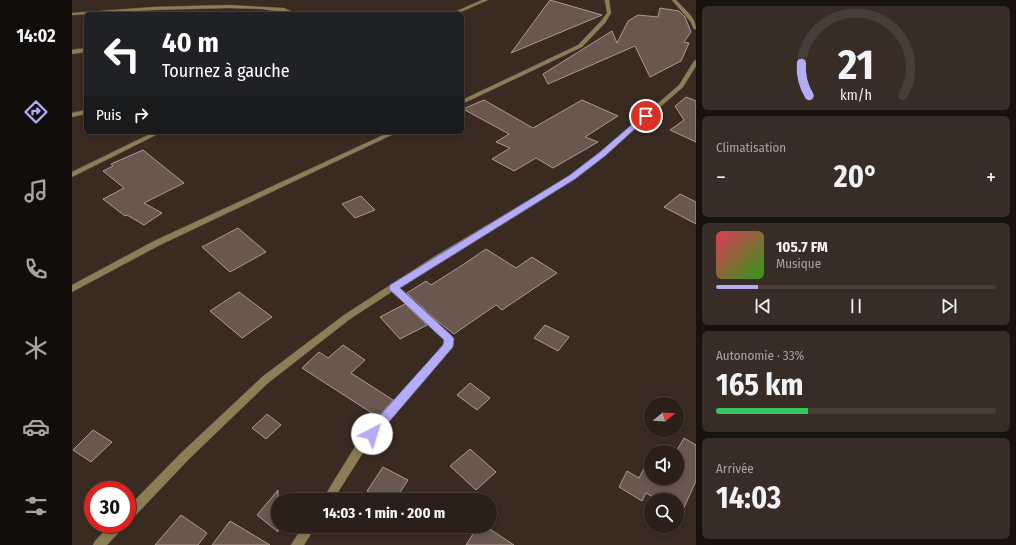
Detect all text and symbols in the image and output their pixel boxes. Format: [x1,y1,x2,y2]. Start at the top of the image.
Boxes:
text: 14:02 [17,25,56,47]
text: 40 m [162,26,219,59]
icon: left [96,28,148,80]
text: 21 [837,40,874,90]
text: Tournez à gauche [162,60,290,82]
text: km/h [840,87,872,104]
icon: directions [22,98,50,126]
pin [629,99,663,133]
icon: right [130,104,152,126]
icon: arrive [635,105,657,127]
text: Puis [96,106,122,124]
text: Climatisation [716,140,786,155]
text: 20° [834,159,878,195]
text: − [716,164,726,191]
text: + [986,164,996,191]
icon: music [22,177,50,205]
text: 105.7 FM [776,238,828,256]
icon: phone [22,255,50,283]
text: Musique [776,256,821,271]
icon: previous [752,295,774,317]
icon: pause [845,295,867,317]
icon: next [938,295,960,317]
icon: climate [22,334,50,362]
text: Autonomie · 33% [716,348,804,363]
text: 165 km [716,367,803,403]
north arrow [644,397,684,437]
map controls [644,397,684,533]
icon: car [22,413,50,441]
position arrow [351,413,393,455]
button: sound [644,445,684,485]
text: Arrivée [716,461,754,476]
text: 14:03 [716,480,781,516]
speed limit sign: 30 [84,481,136,533]
icon: filters [22,492,50,520]
button: search [644,493,684,533]
text: 14:03 · 1 min · 200 m [323,504,445,522]

